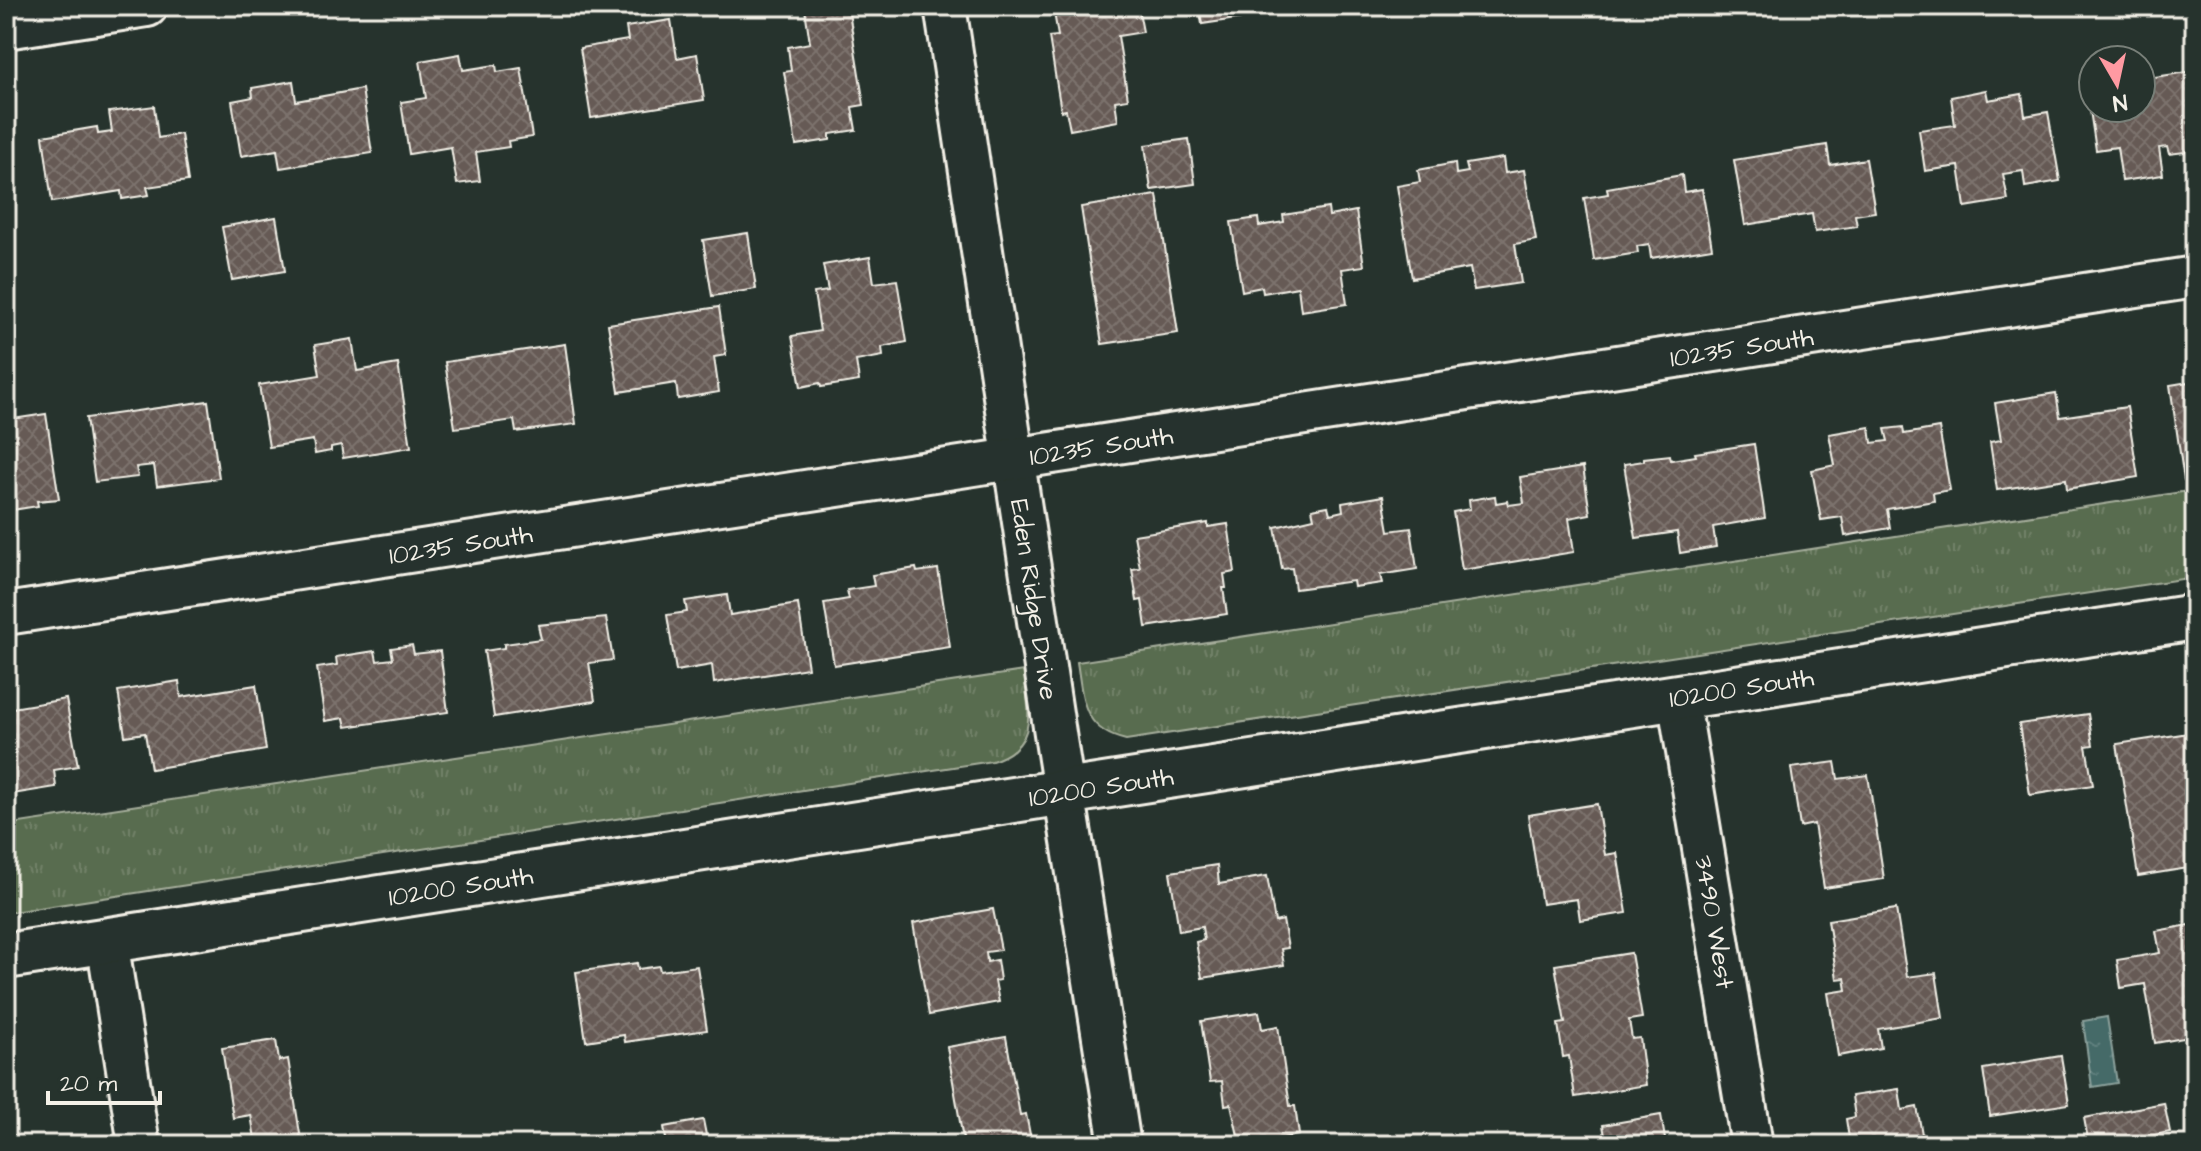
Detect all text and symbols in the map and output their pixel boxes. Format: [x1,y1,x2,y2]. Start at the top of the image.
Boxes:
north arrow [2077,44,2157,124]
text: N [2110,86,2129,119]
street label: 10235 South [1667,319,1816,377]
street label: 10235 South [1027,418,1176,475]
street label: Eden Ridge Drive [1001,497,1067,702]
street label: 10235 South [387,516,535,574]
street label: 10200 South [1667,659,1816,717]
street label: 10200 South [1026,758,1176,816]
street label: 3490 West [1685,853,1743,992]
street label: 10200 South [386,858,536,916]
scale bar [48,1055,160,1105]
text: 20 m [60,1067,117,1101]

